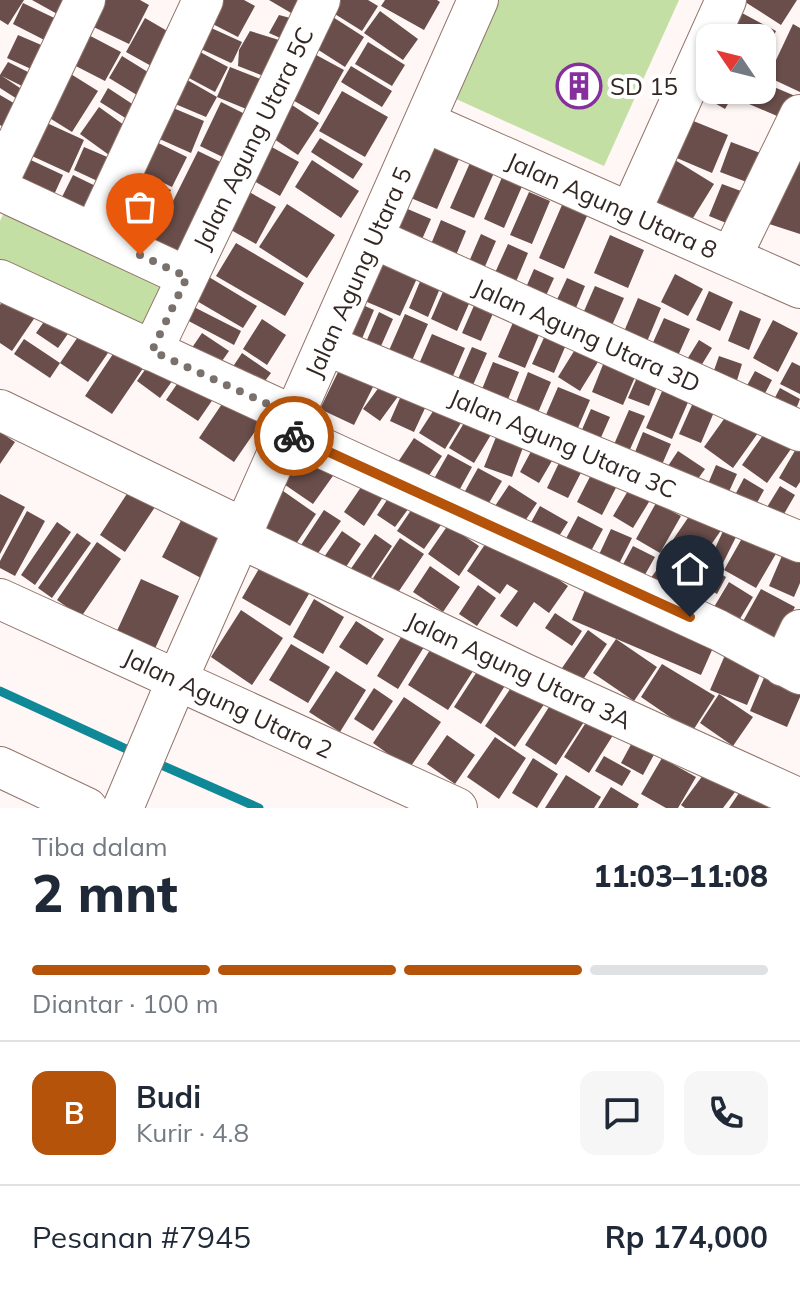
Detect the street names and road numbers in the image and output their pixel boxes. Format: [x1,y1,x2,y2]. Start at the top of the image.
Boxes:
street label: Jalan Agung Utara 5C [186,22,320,254]
street label: Jalan Agung Utara 8 [502,145,722,265]
street label: Jalan Agung Utara 5 [298,162,418,382]
street label: Jalan Agung Utara 3D [469,271,705,399]
street label: Jalan Agung Utara 3C [445,382,681,504]
street label: Jalan Agung Utara 3A [402,605,637,736]
street label: Jalan Agung Utara 2 [119,641,337,765]

